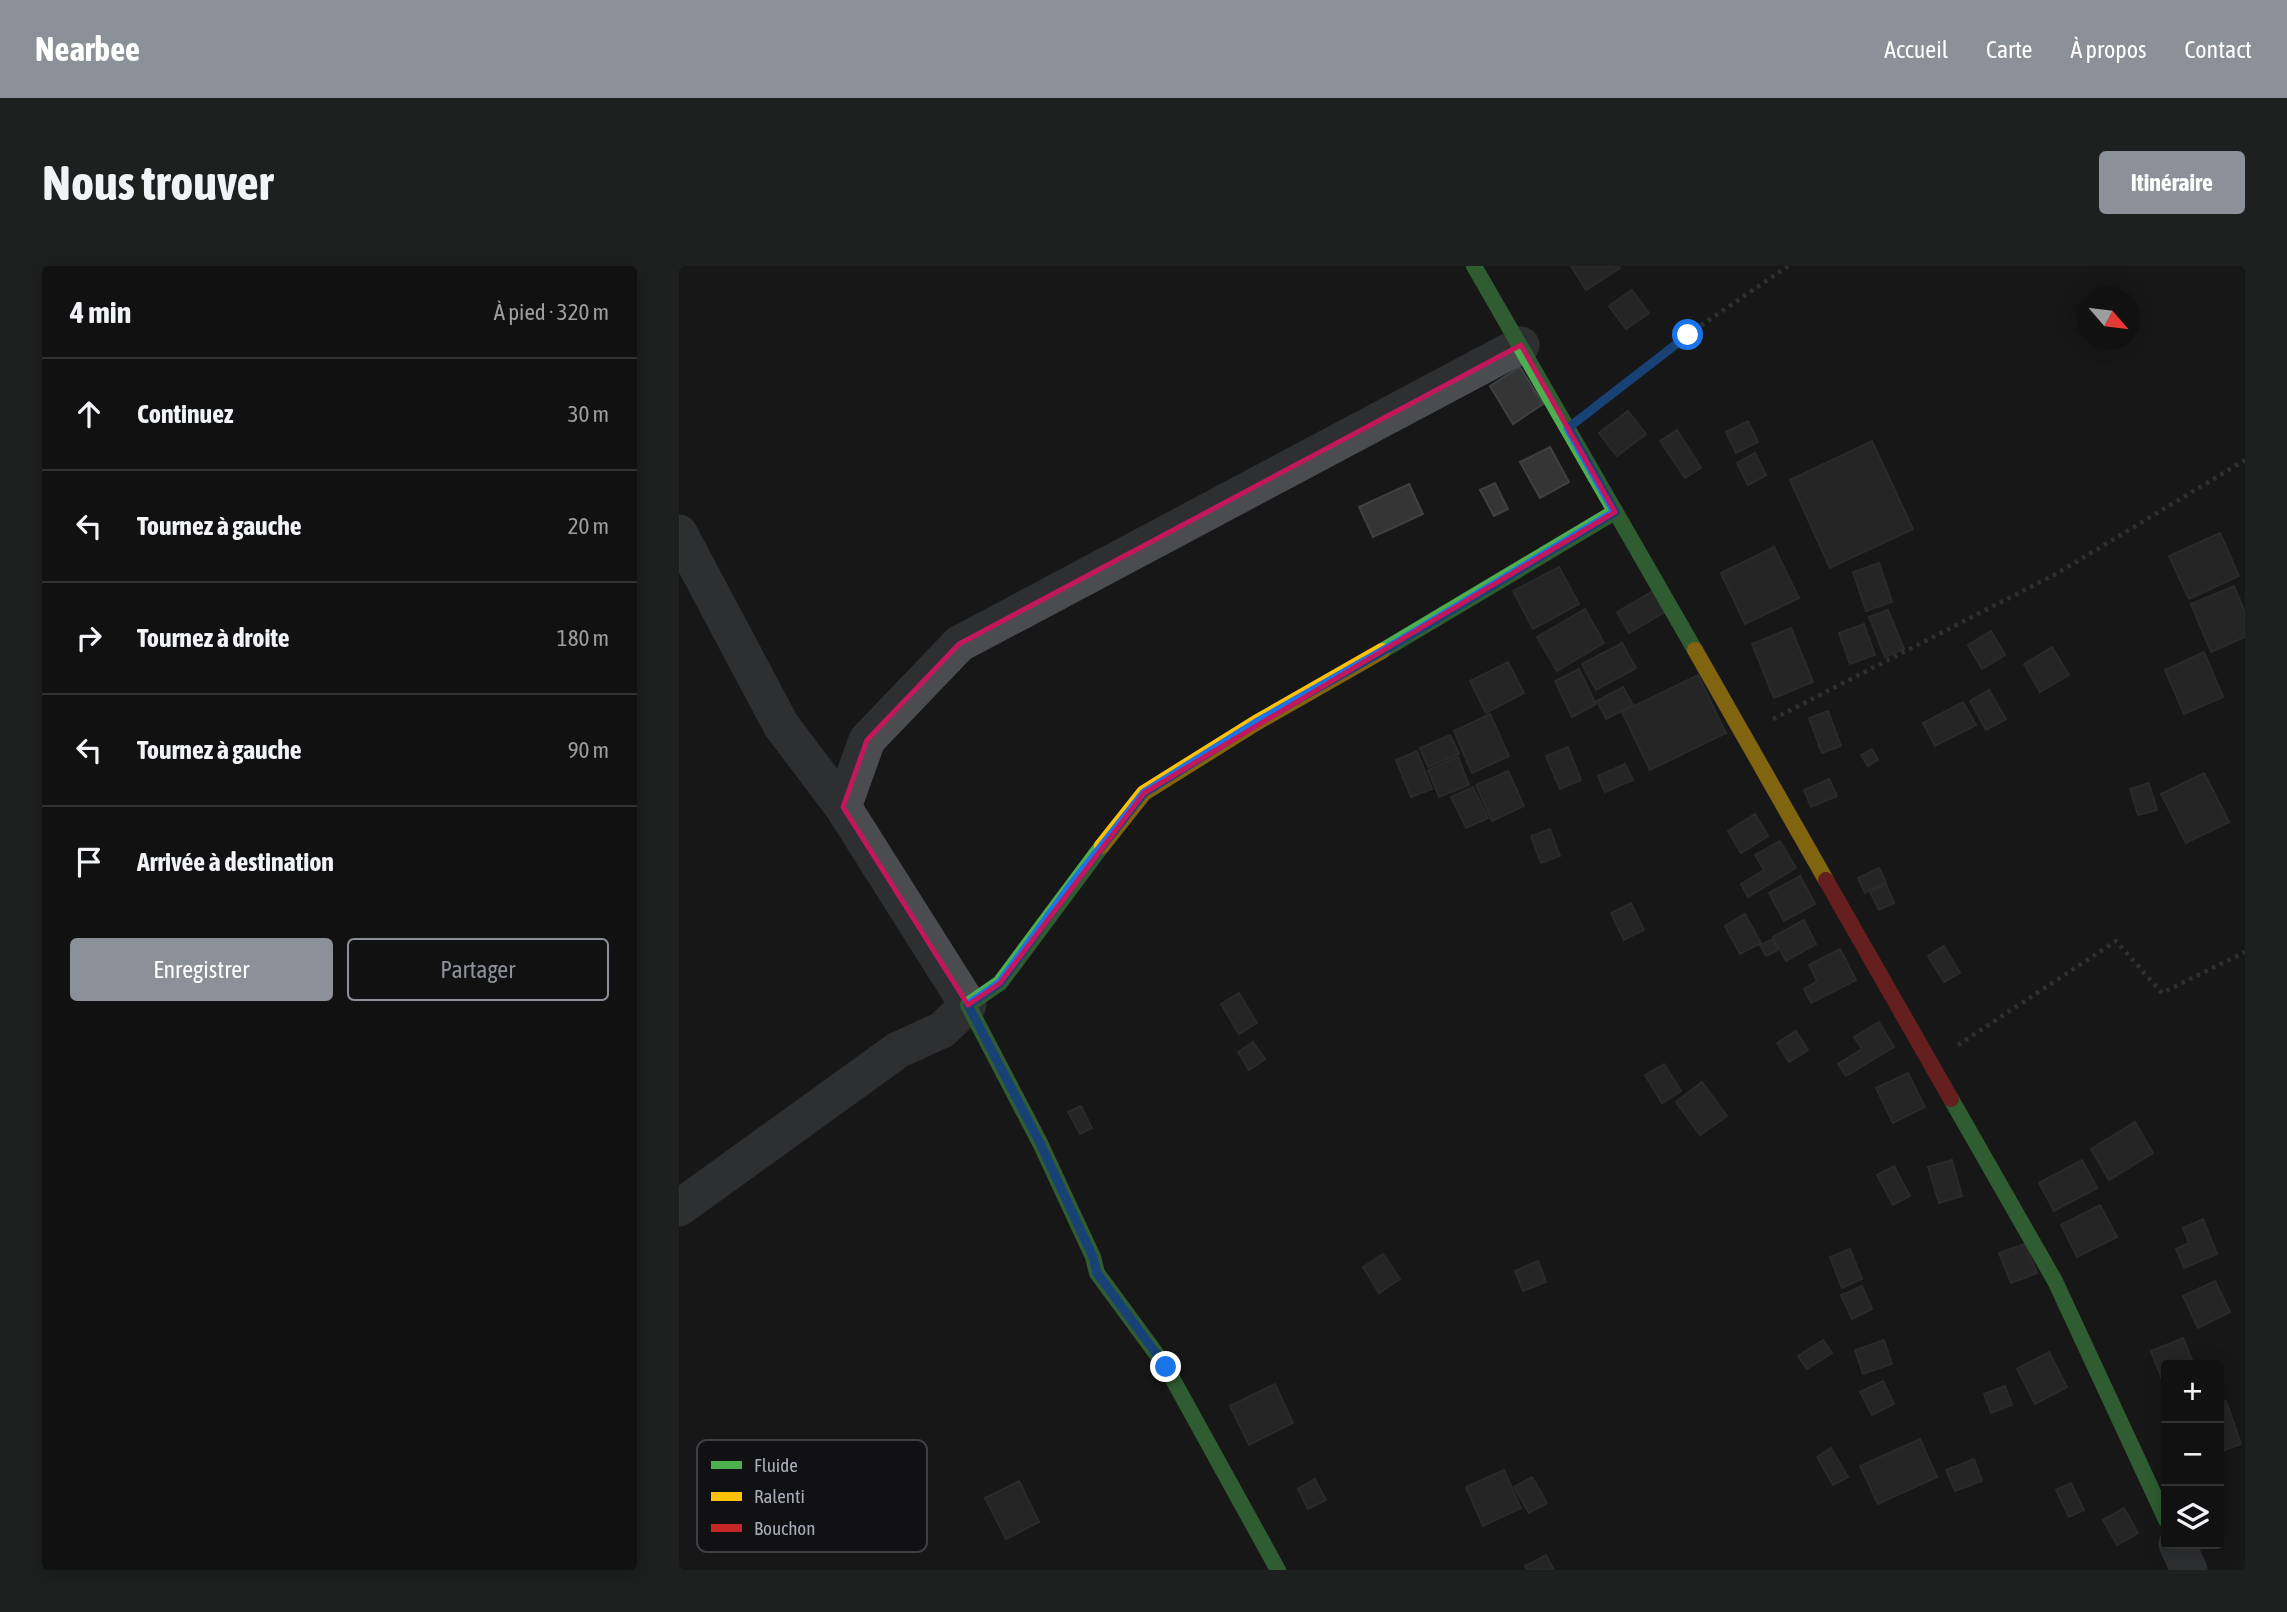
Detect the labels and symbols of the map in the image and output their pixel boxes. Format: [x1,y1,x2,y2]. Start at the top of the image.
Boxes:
north arrow [2077,287,2140,350]
route start [1672,319,1703,350]
route end [1150,1351,1181,1382]
legend [697,1440,927,1552]
text: Fluide [754,1454,798,1476]
text: Ralenti [754,1485,805,1507]
text: Bouchon [754,1517,816,1539]

